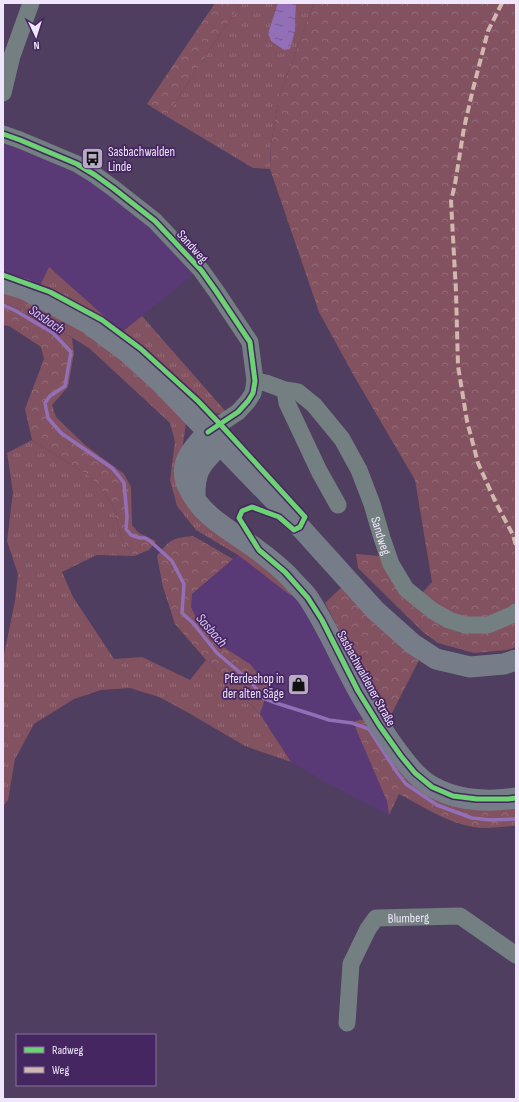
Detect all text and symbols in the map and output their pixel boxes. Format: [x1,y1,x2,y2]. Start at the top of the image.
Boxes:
north arrow [16,16,56,56]
text: N [33,39,40,52]
place label: Sasbachwalden Linde [108,144,175,175]
bus stop icon: Sasbachwalden Linde [80,145,106,171]
street label: Sandweg [173,227,211,267]
water label: Sasbach [26,301,68,337]
street label: Sandweg [367,515,394,557]
water label: Sasbach [192,610,231,651]
street label: Sasbachwaldener Straße [333,628,399,729]
place label: Pferdeshop in der alten Säge [222,671,284,702]
shop icon: Pferdeshop in der alten Säge [286,672,312,698]
street label: Blumberg [388,910,429,927]
legend [16,1034,156,1086]
text: Radweg [52,1043,84,1058]
text: Weg [52,1063,69,1078]

